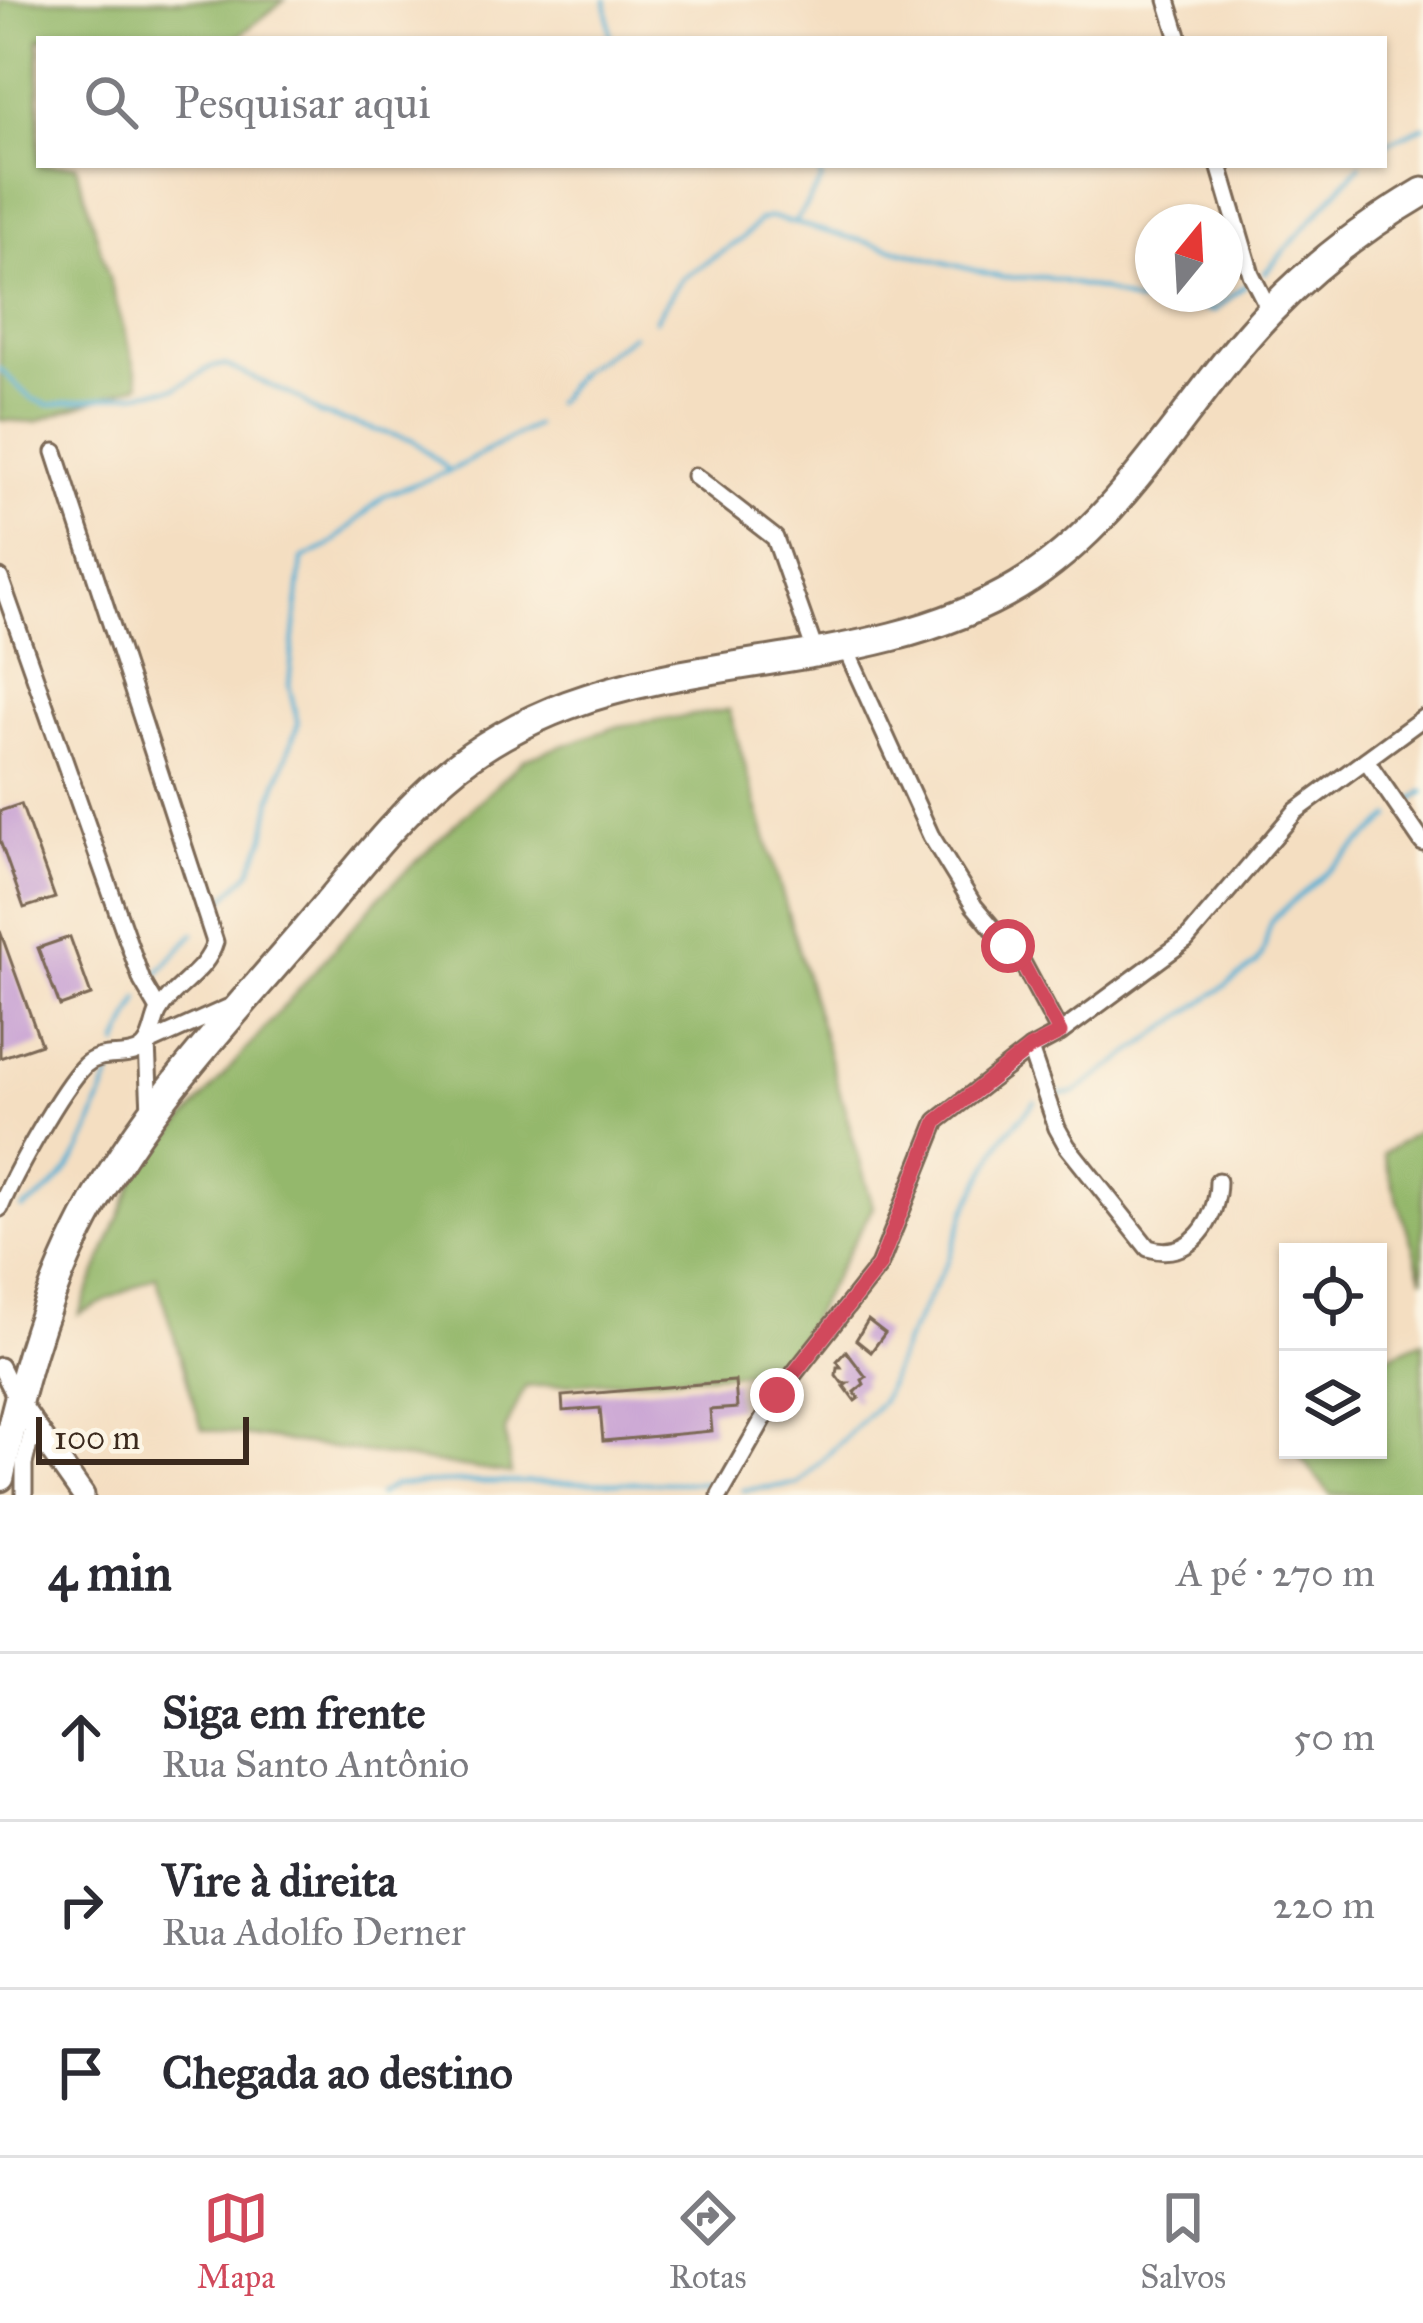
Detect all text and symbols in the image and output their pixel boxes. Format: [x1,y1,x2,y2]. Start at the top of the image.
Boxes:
search box [36,36,1387,168]
icon: search [78,69,144,135]
text: Pesquisar aqui [174,75,431,130]
north arrow [1135,204,1243,312]
route start [981,919,1035,973]
map controls [1279,1243,1387,1459]
button: locate [1279,1243,1387,1351]
button: layers [1279,1351,1387,1459]
route end [750,1368,804,1422]
scale bar [36,1411,249,1464]
text: 100 m [54,1418,140,1458]
text: 4 min [48,1542,172,1604]
text: A pé · 270 m [1176,1549,1375,1597]
text: Siga em frente [162,1685,426,1740]
icon: ahead [48,1704,114,1770]
text: 50 m [1293,1713,1375,1761]
text: Rua Santo Antônio [162,1740,469,1788]
text: Vire à direita [162,1853,397,1908]
icon: right [48,1872,114,1938]
text: 220 m [1273,1881,1375,1929]
text: Rua Adolfo Derner [162,1908,466,1956]
icon: arrive [48,2040,114,2106]
text: Chegada ao destino [162,2045,513,2100]
tab: Mapa [197,2185,275,2297]
tab: Rotas [669,2185,746,2297]
tab: Salvos [1140,2185,1226,2297]

